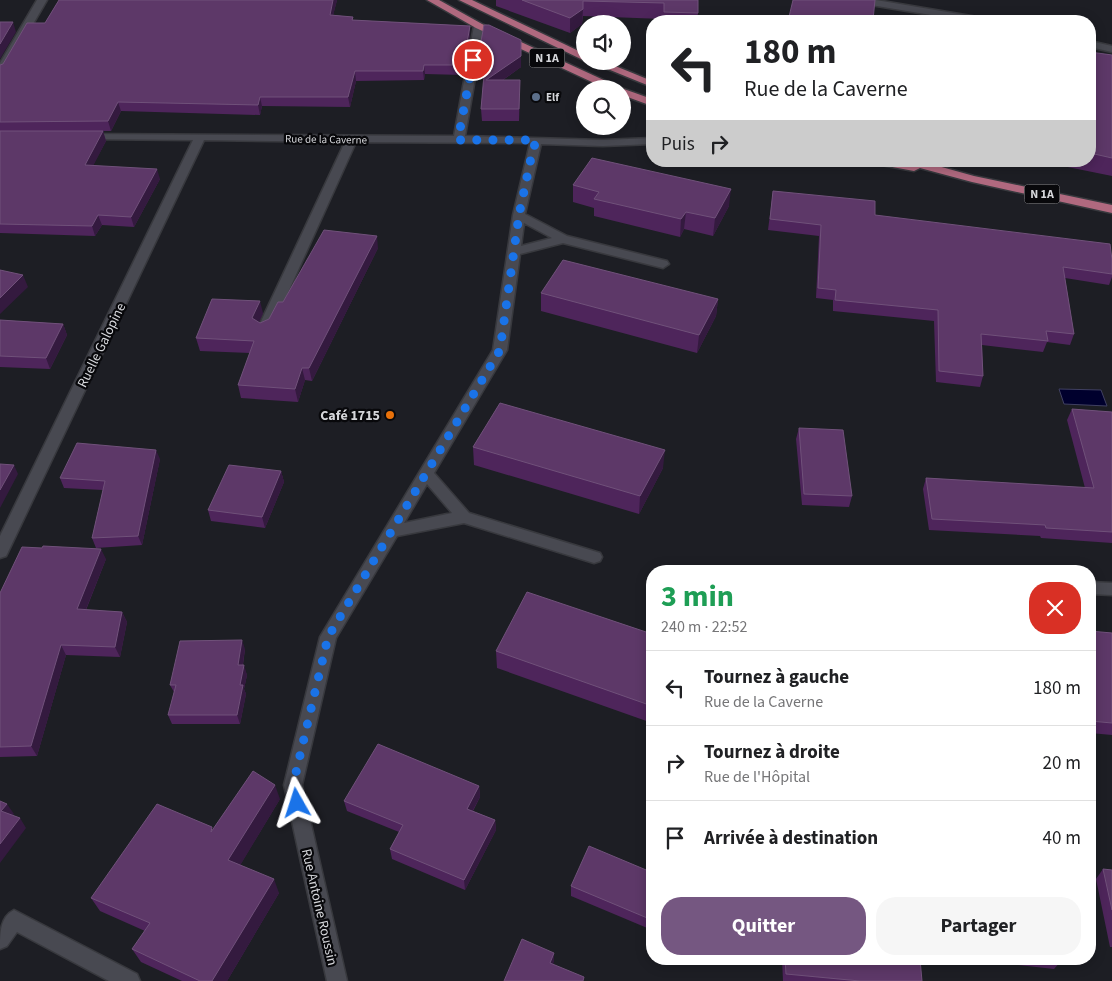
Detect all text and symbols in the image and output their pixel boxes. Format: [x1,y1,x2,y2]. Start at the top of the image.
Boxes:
map controls [576,15,631,135]
button: sound [576,15,631,70]
text: 180 m [744,27,836,77]
icon: left [661,35,726,100]
pin [452,39,494,81]
icon: arrive [459,46,487,74]
road number: N 1A [530,48,564,68]
text: Rue de la Caverne [744,73,908,105]
button: search [576,80,631,135]
place label: Elf [546,90,560,105]
marker: Elf [530,91,542,103]
icon: right [705,130,733,158]
street label: Rue de la Caverne [285,131,368,148]
text: Puis [661,131,695,158]
road number: N 1A [1024,184,1060,203]
street label: Ruelle Galopine [73,300,131,391]
place label: Café 1715 [320,406,380,426]
marker: Café 1715 [384,409,396,421]
text: 3 min [661,575,734,618]
button: close [1029,582,1081,634]
text: 240 m · 22:52 [661,616,748,638]
text: Tournez à gauche [704,664,849,691]
icon: left [661,674,689,702]
text: 180 m [1033,675,1081,702]
text: Rue de la Caverne [704,691,823,713]
text: Tournez à droite [704,739,840,766]
icon: right [661,749,689,777]
text: 20 m [1043,750,1081,777]
text: Rue de l'Hôpital [704,766,810,788]
position arrow [270,776,322,828]
icon: arrive [661,824,689,852]
text: Arrivée à destination [704,825,878,852]
text: 40 m [1043,825,1081,852]
street label: Rue Antoine Roussin [296,847,342,968]
button: Quitter [661,897,866,955]
button: Partager [876,897,1081,955]

